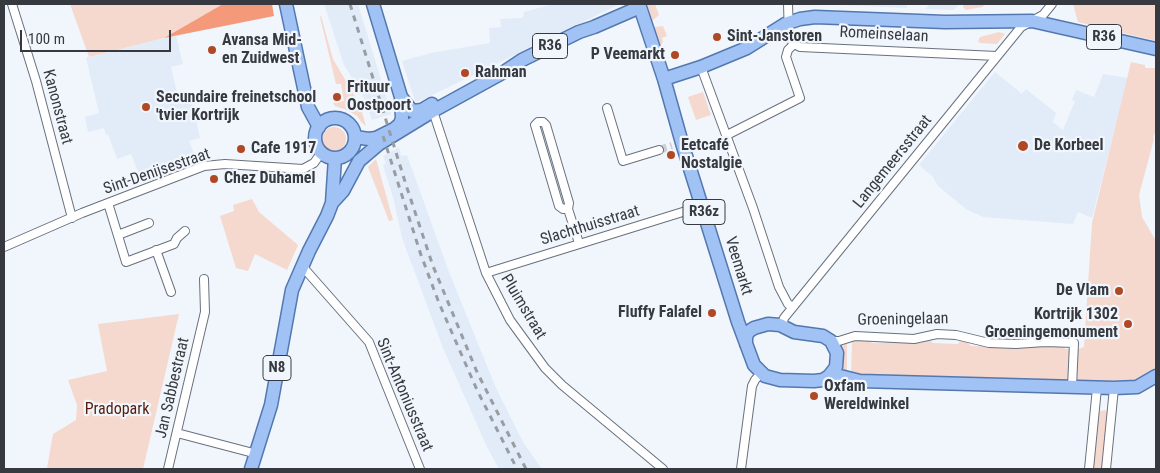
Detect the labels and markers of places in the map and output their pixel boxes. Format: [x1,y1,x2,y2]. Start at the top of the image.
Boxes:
place label: Sint-Janstoren [727,27,822,47]
place label: Avansa Mid- en Zuidwest [222,31,302,69]
marker: Sint-Janstoren [711,31,723,43]
marker: Avansa Mid- en Zuidwest [206,44,218,56]
place label: P Veemarkt [591,45,665,65]
marker: P Veemarkt [669,49,681,61]
place label: Rahman [475,63,527,83]
marker: Rahman [459,67,471,79]
place label: Frituur Oostpoort [347,78,411,116]
place label: Secundaire freinetschool 'tvier Kortrijk [156,88,316,126]
marker: Frituur Oostpoort [331,91,343,103]
marker: Secundaire freinetschool 'tvier Kortrijk [140,101,152,113]
place label: Eetcafé Nostalgie [681,136,742,174]
place label: De Korbeel [1034,136,1104,156]
place label: Cafe 1917 [251,139,316,159]
marker: De Korbeel [1016,139,1030,153]
marker: Cafe 1917 [235,143,247,155]
marker: Eetcafé Nostalgie [665,149,677,161]
place label: Chez Duhamel [224,169,315,189]
marker: Chez Duhamel [208,173,220,185]
place label: De Vlam [1056,281,1109,301]
marker: De Vlam [1113,285,1125,297]
place label: Fluffy Falafel [618,303,702,323]
place label: Kortrijk 1302 Groeningemonument [985,305,1118,343]
marker: Fluffy Falafel [706,307,718,319]
marker: Kortrijk 1302 Groeningemonument [1122,318,1134,330]
place label: Oxfam Wereldwinkel [824,377,909,415]
marker: Oxfam Wereldwinkel [808,390,820,402]

